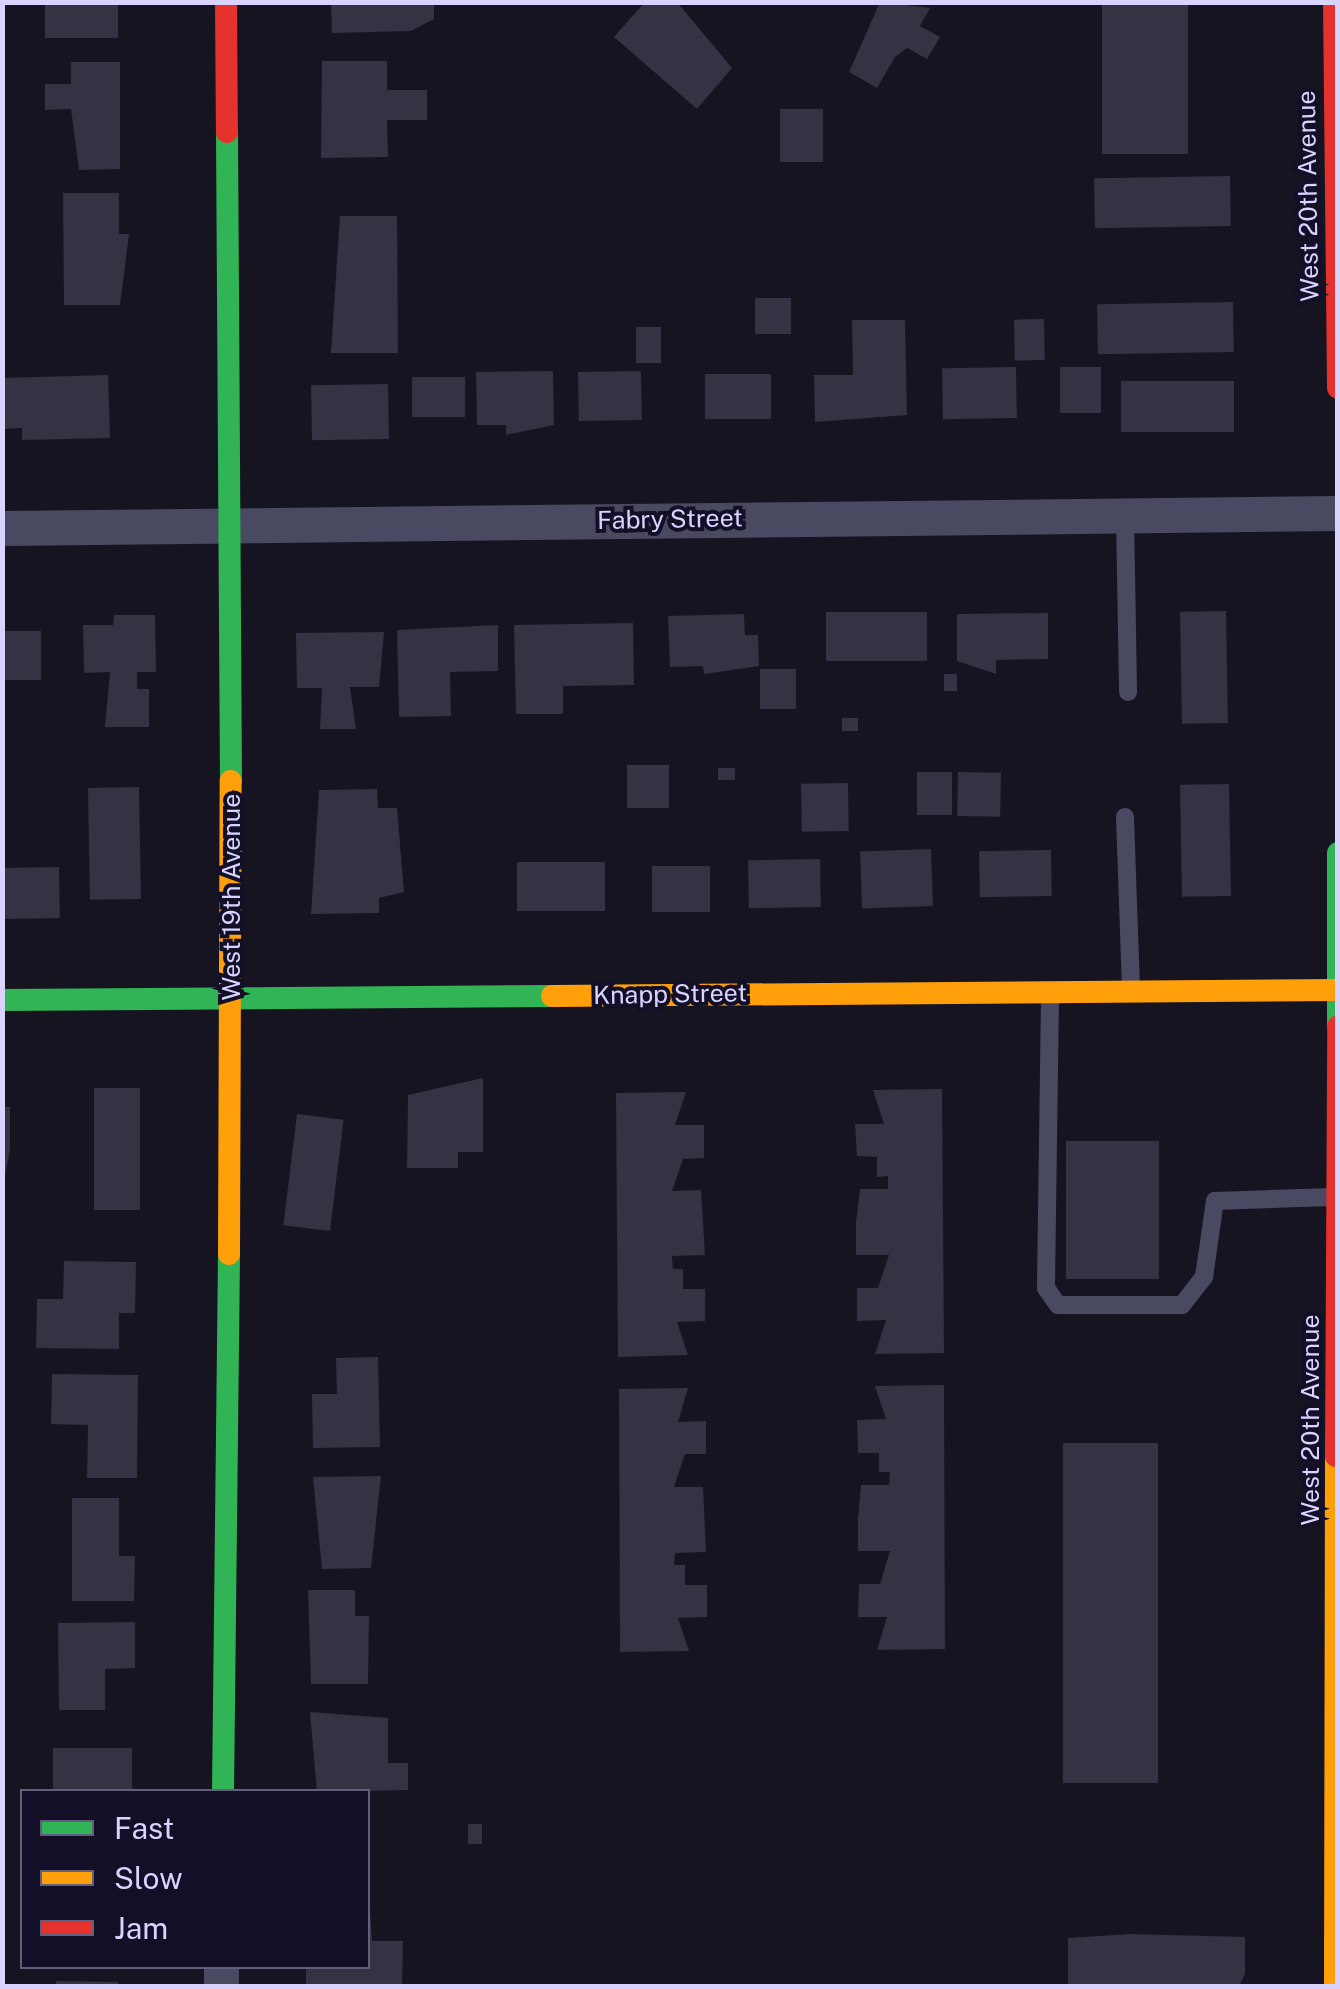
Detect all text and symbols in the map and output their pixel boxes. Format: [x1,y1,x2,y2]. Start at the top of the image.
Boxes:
street label: West 20th Avenue [1291,90,1325,302]
street label: Fabry Street [597,503,743,535]
street label: West 19th Avenue [216,794,246,1000]
street label: Knapp Street [593,978,747,1010]
street label: West 20th Avenue [1295,1314,1325,1526]
legend [20,1789,370,1969]
text: Fast [114,1810,174,1846]
text: Slow [114,1860,183,1896]
text: Jam [114,1910,168,1946]

